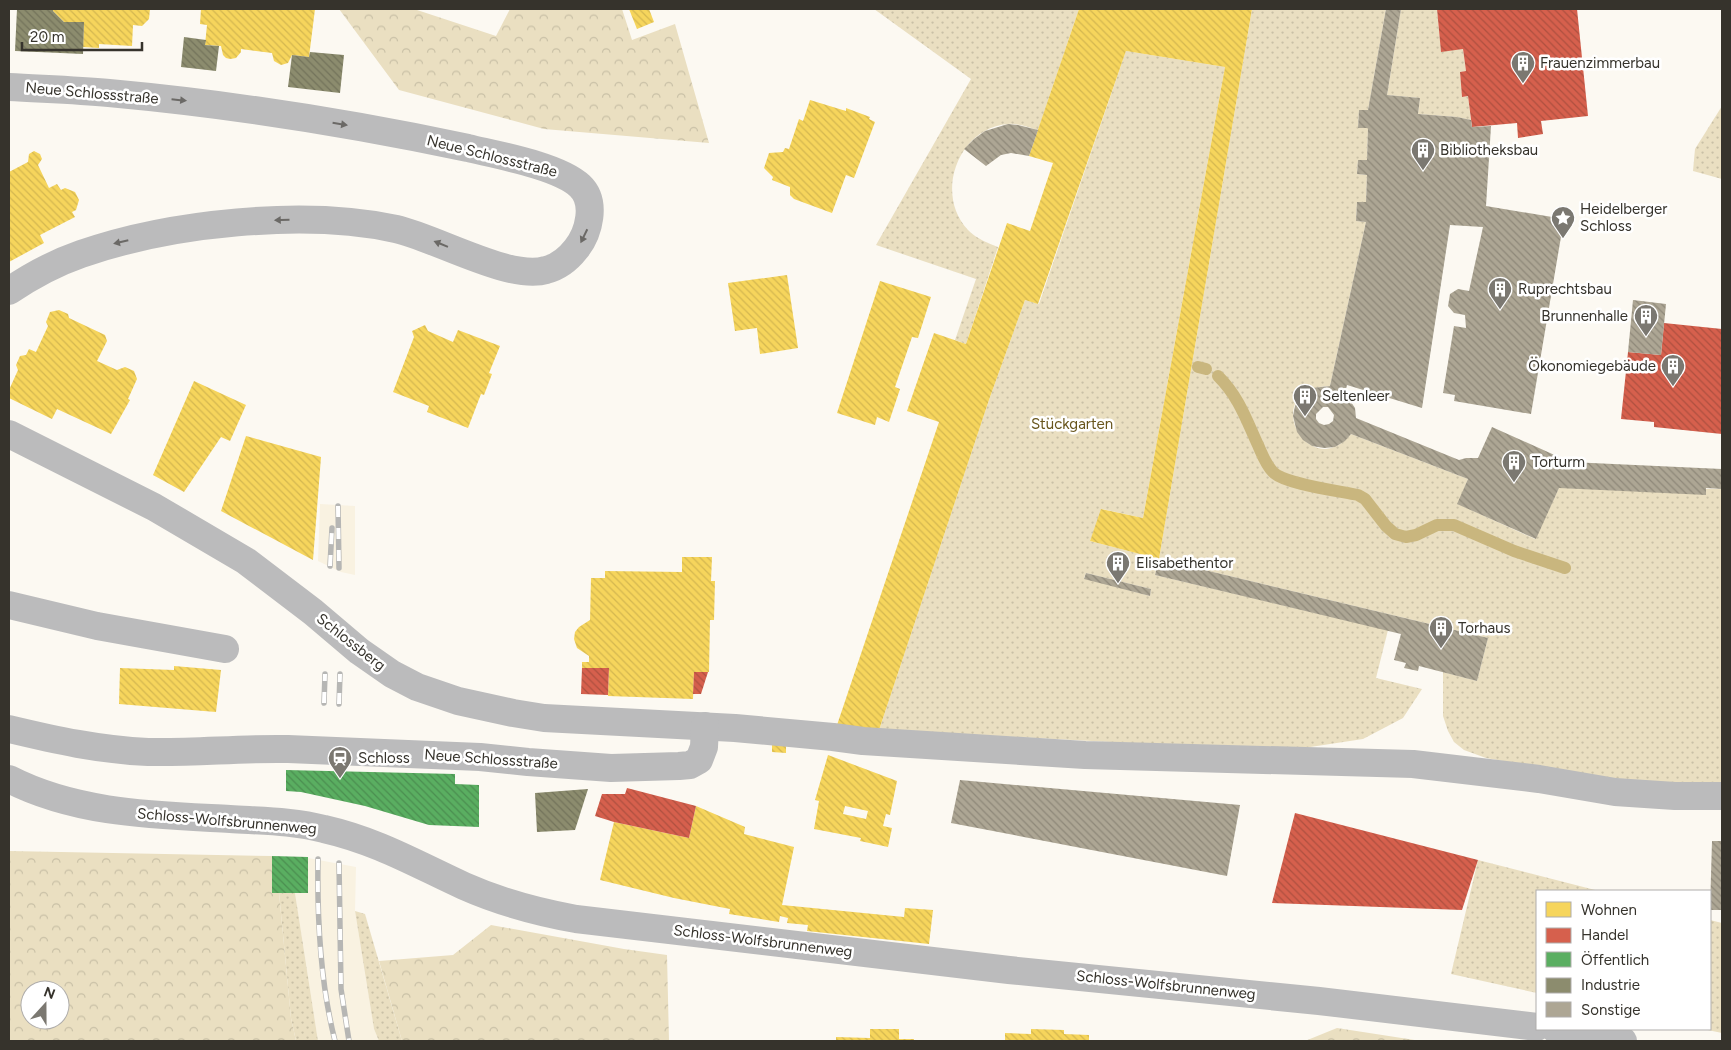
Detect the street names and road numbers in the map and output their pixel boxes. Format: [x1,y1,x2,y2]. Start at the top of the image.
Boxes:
street label: Neue Schlossstraße [25,78,159,108]
street label: Neue Schlossstraße [425,131,559,181]
street label: Schlossberg [313,610,389,674]
street label: Neue Schlossstraße [424,745,558,773]
street label: Schloss-Wolfsbrunnenweg [136,804,318,838]
street label: Schloss-Wolfsbrunnenweg [672,921,854,961]
street label: Schloss-Wolfsbrunnenweg [1075,967,1257,1003]

